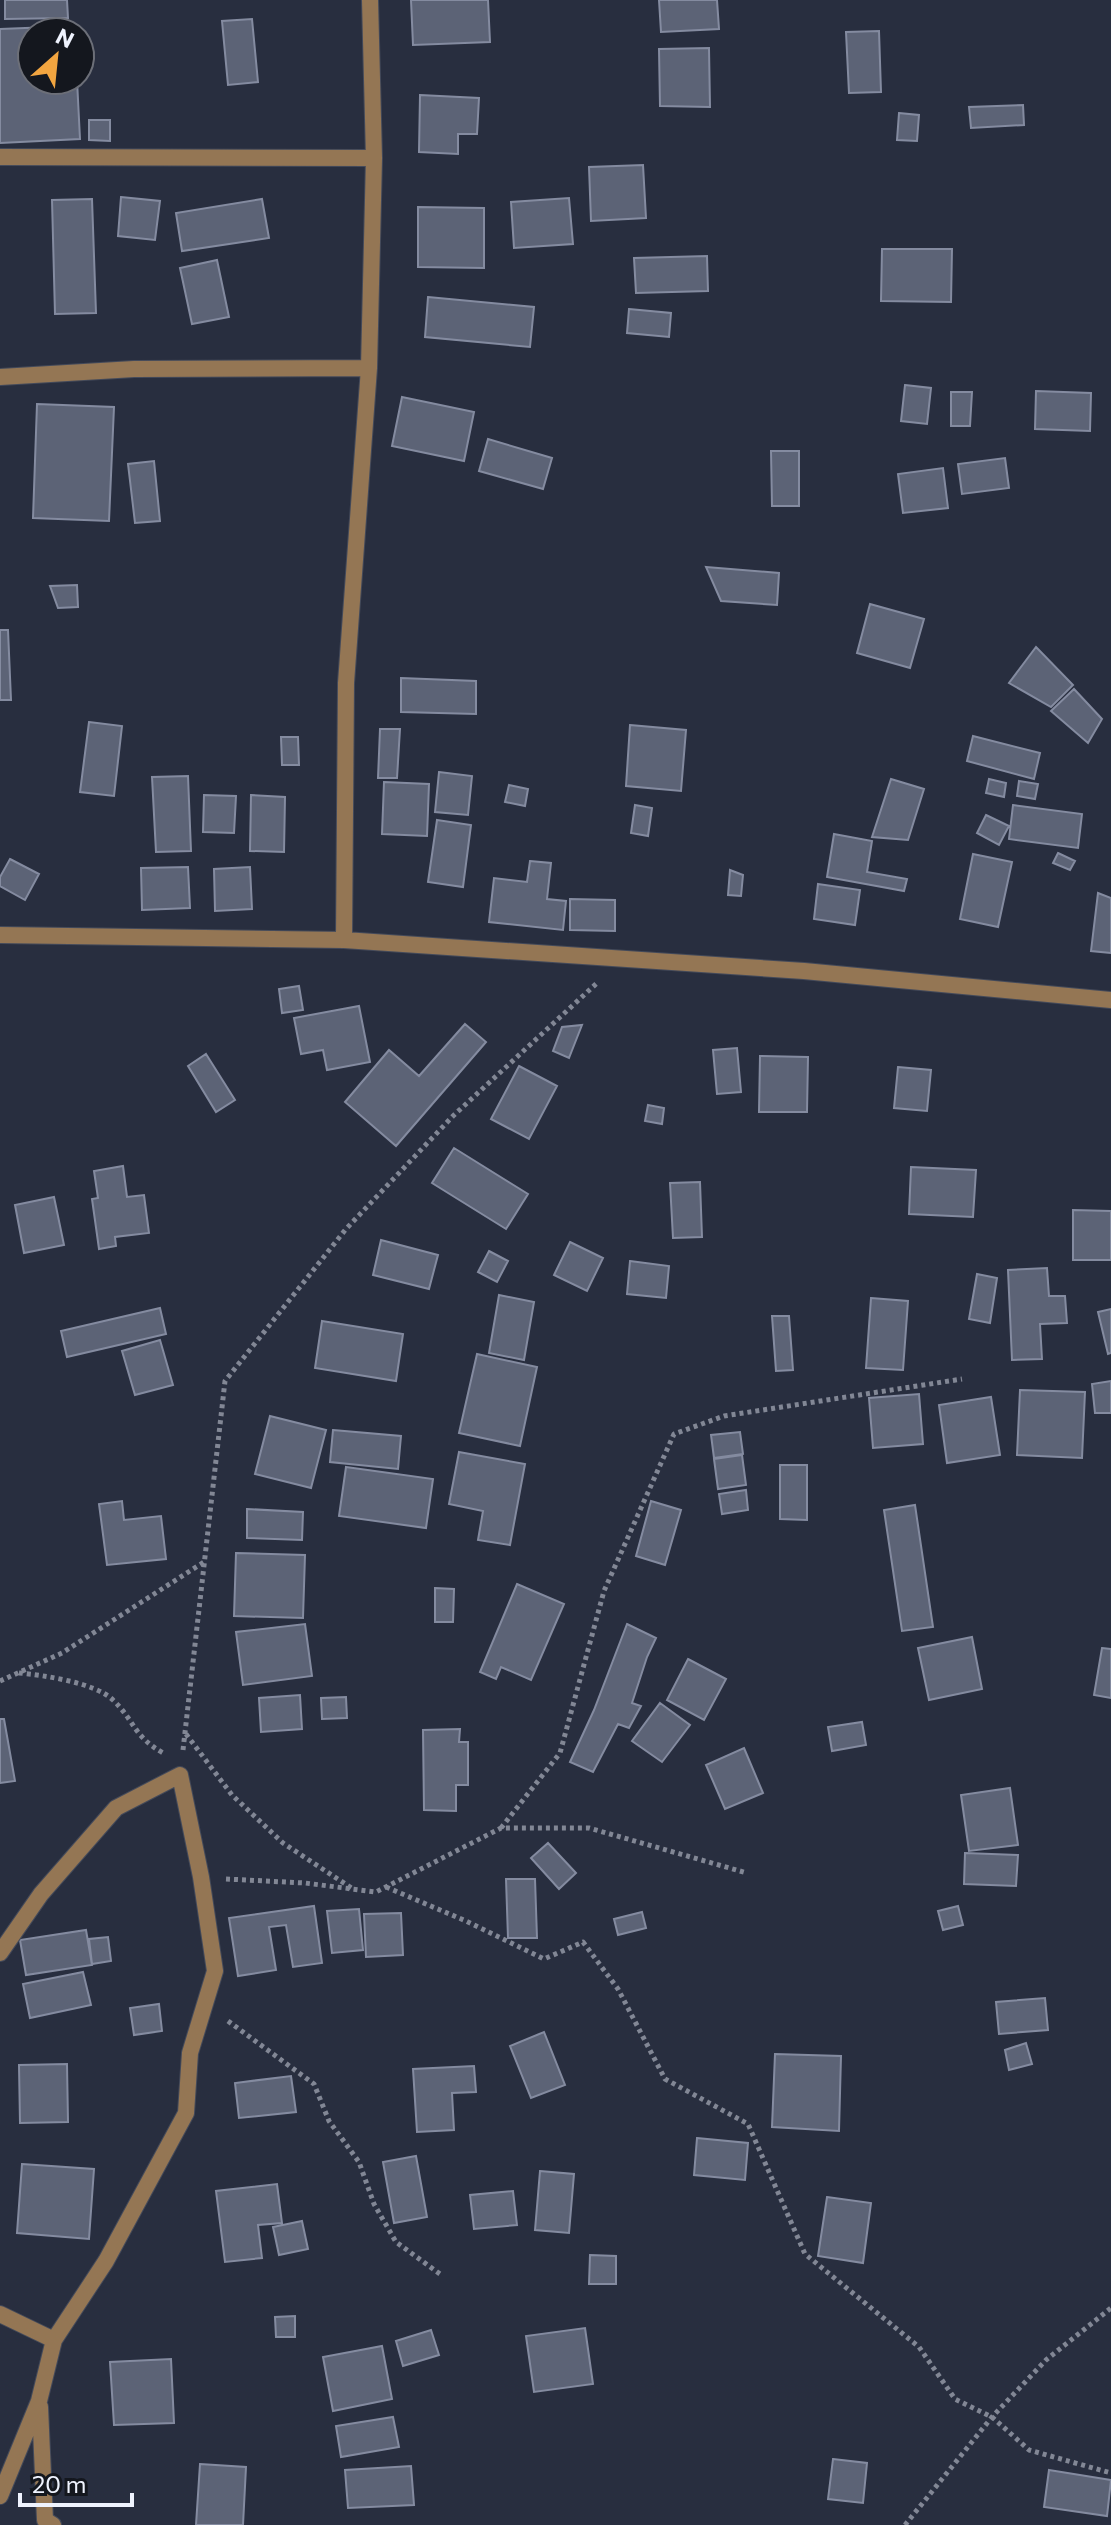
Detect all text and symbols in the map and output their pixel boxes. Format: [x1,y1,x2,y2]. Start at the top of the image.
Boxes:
north arrow [16,16,96,96]
text: N [52,22,79,54]
scale bar [20,2457,132,2507]
text: 20 m [32,2469,86,2498]

